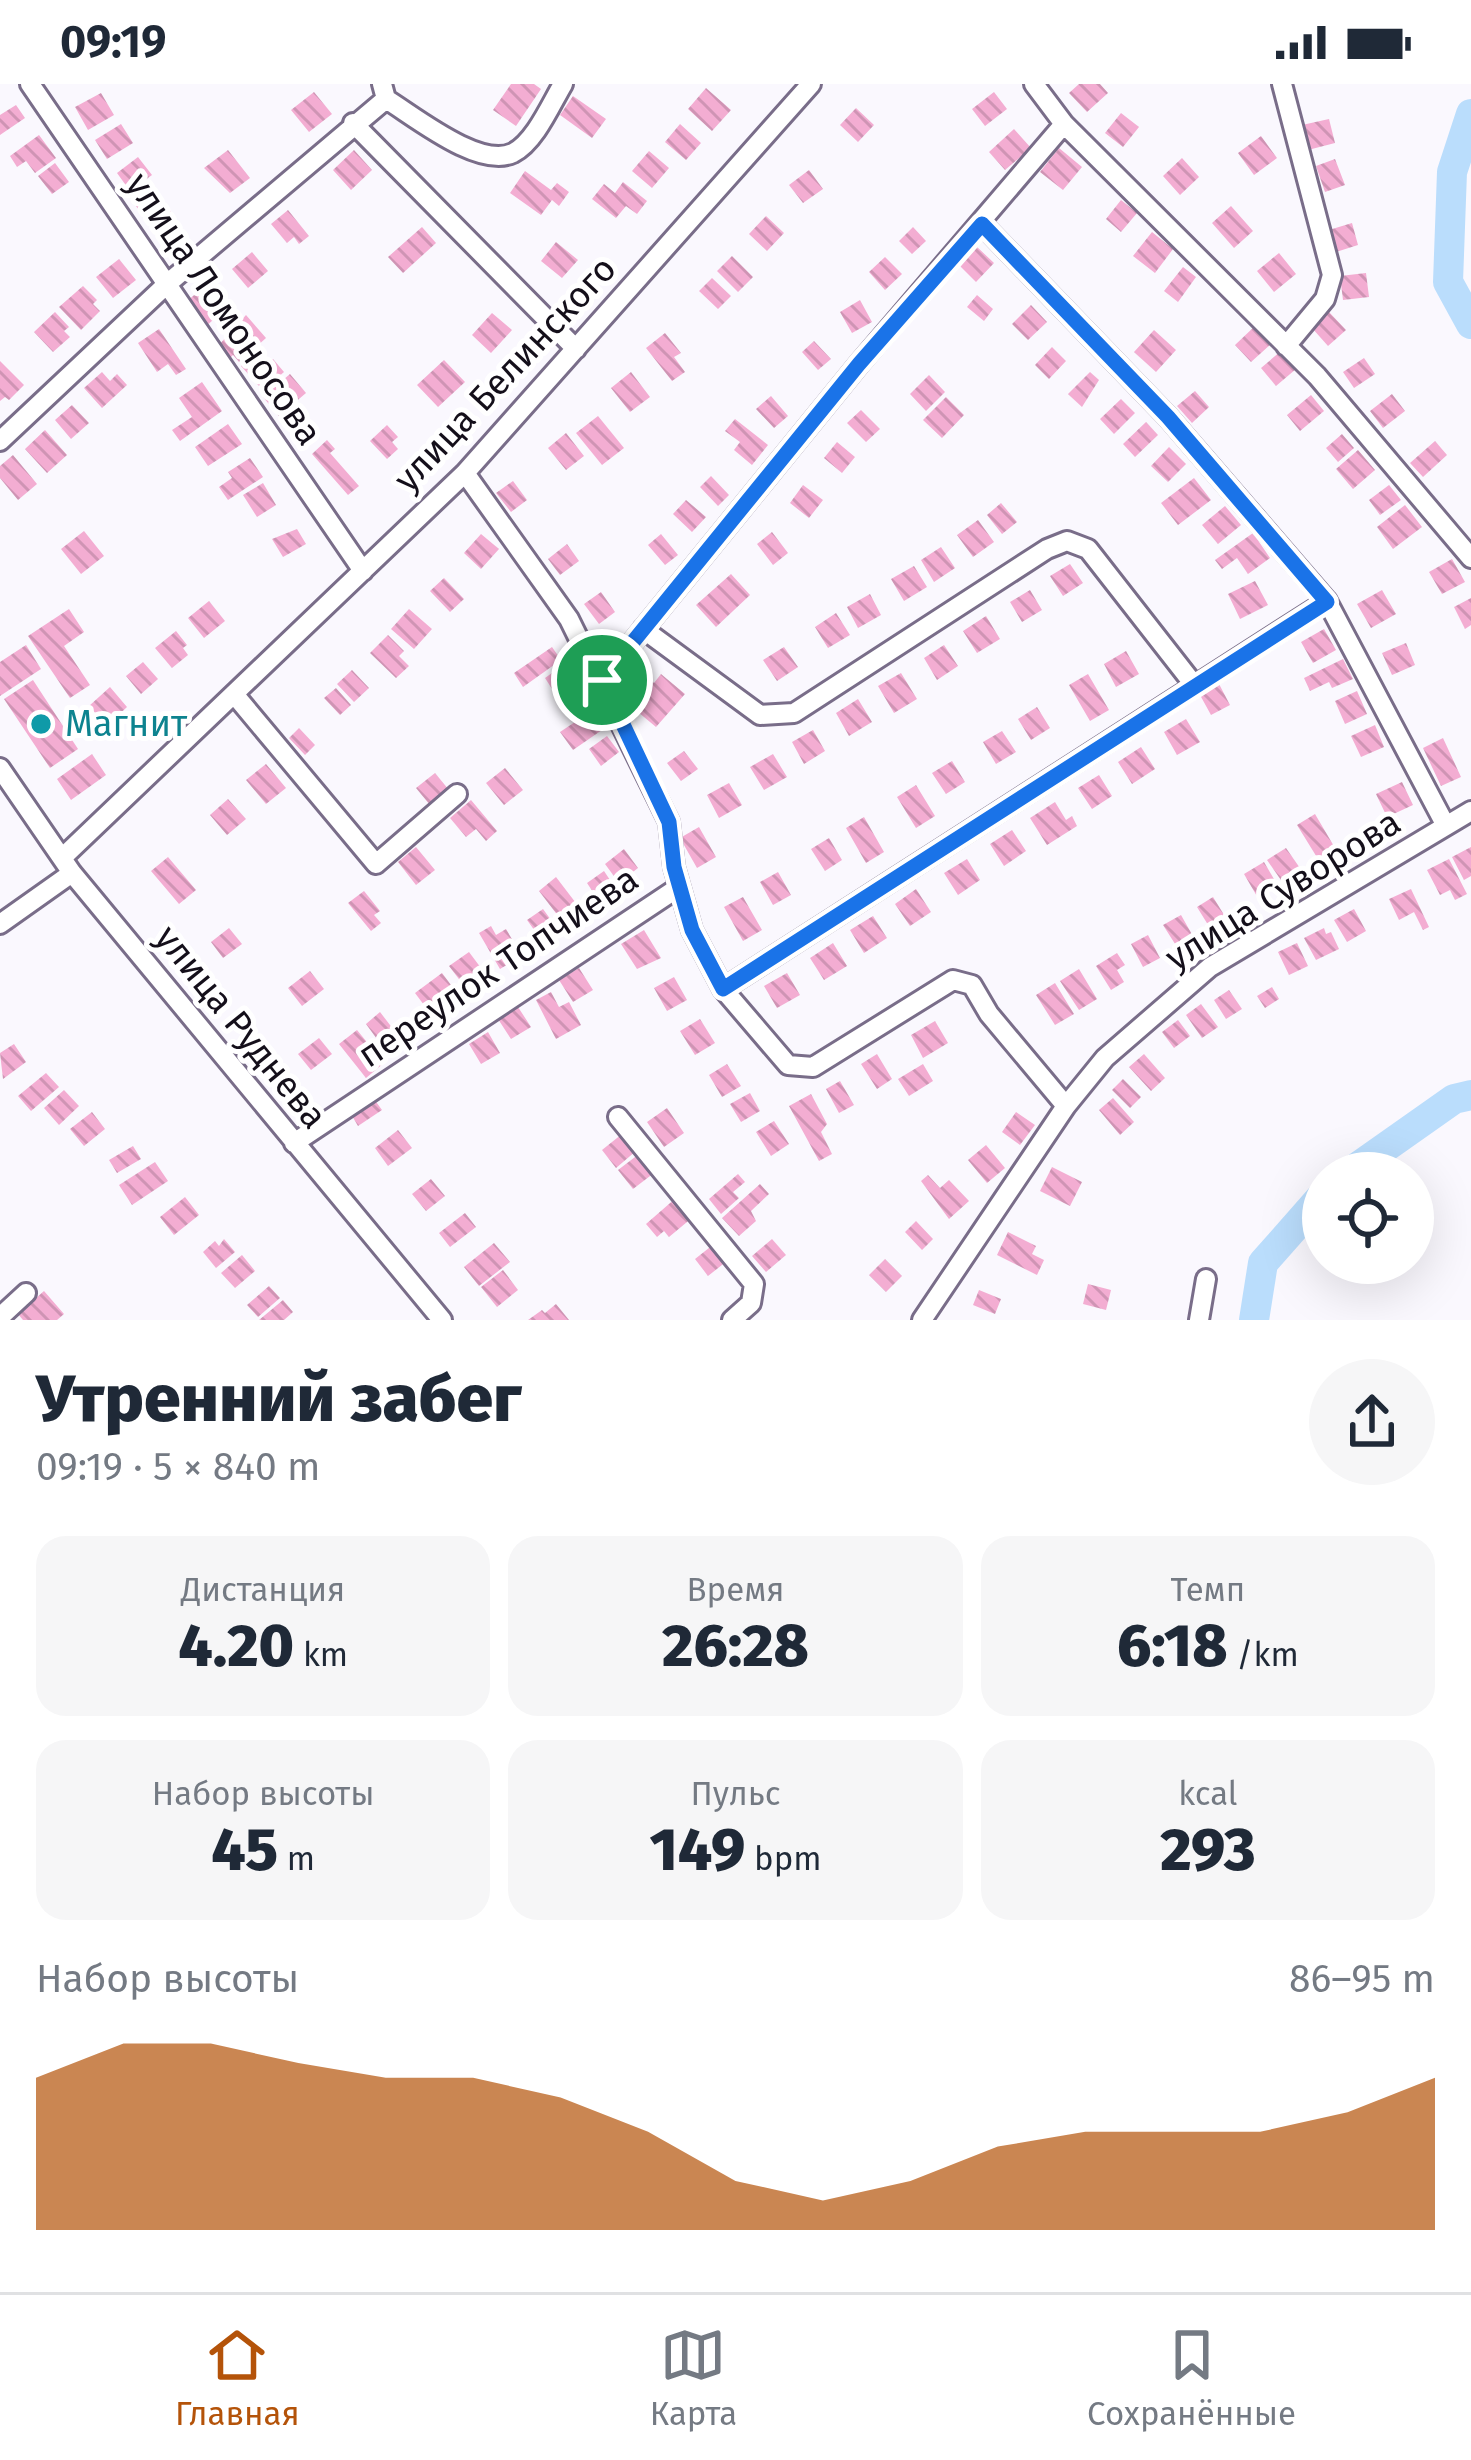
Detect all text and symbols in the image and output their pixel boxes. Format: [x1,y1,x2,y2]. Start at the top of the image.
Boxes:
text: 09:19 [60,15,166,69]
street label: улица Ломоносова [117,164,331,454]
street label: улица Белинского [385,247,625,501]
pin [551,629,653,731]
icon: arrive [569,647,635,713]
place label: Магнит [65,702,188,746]
marker: Магнит [28,711,54,737]
street label: улица Суворова [1157,800,1409,980]
street label: переулок Топчиева [350,857,646,1077]
street label: улица Руднева [146,917,336,1137]
map controls [1302,1152,1434,1284]
button: locate [1302,1152,1434,1284]
text: Утренний забег [36,1359,522,1438]
button: share [1309,1359,1435,1485]
text: 09:19 · 5 × 840 m [36,1444,321,1490]
text: Дистанция [181,1570,345,1610]
text: Время [687,1570,784,1610]
text: Темп [1170,1570,1245,1610]
text: 4.20 [178,1610,294,1682]
text: 26:28 [662,1610,809,1682]
text: 6:18 [1117,1610,1228,1682]
text: km [294,1635,348,1675]
text: /km [1228,1635,1299,1675]
text: Набор высоты [152,1774,374,1814]
text: Пульс [691,1774,780,1814]
text: kcal [1178,1774,1238,1814]
text: 45 [211,1814,278,1886]
text: 149 [649,1814,745,1886]
text: 293 [1160,1814,1256,1886]
text: m [278,1839,315,1879]
text: bpm [745,1839,822,1879]
text: Набор высоты [36,1956,299,2002]
text: 86–95 m [1289,1956,1435,2002]
tab: Главная [175,2322,300,2434]
tab: Карта [650,2322,737,2434]
tab: Сохранённые [1087,2322,1296,2434]

